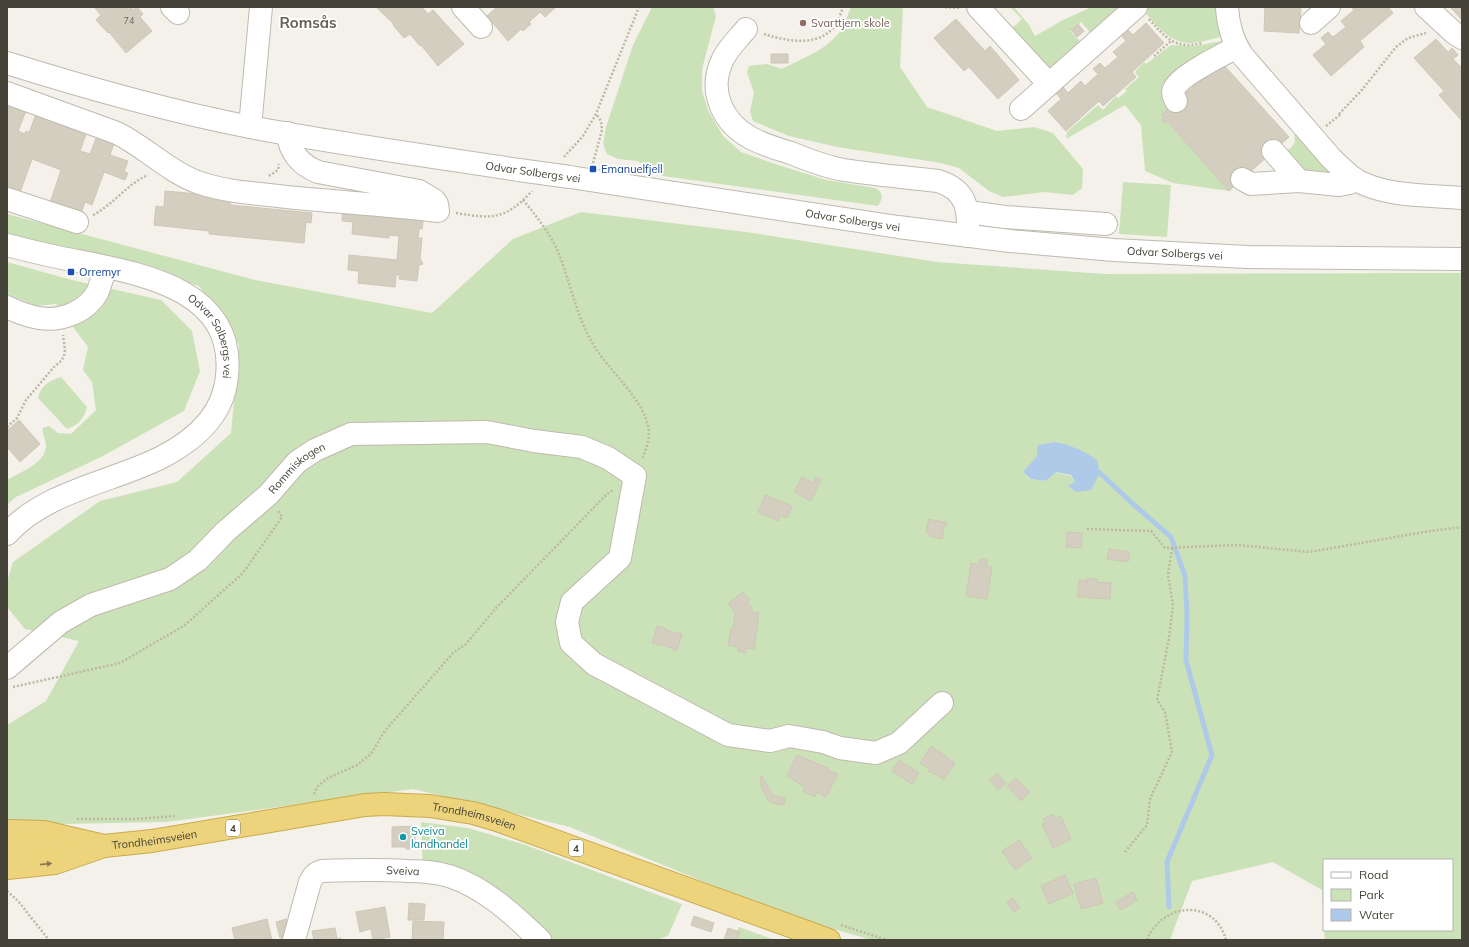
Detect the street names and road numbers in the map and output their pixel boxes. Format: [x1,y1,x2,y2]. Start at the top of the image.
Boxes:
street label: Odvar Solbergs vei [485,158,581,186]
street label: Odvar Solbergs vei [804,206,901,234]
street label: Odvar Solbergs vei [1127,244,1223,263]
street label: Odvar Solbergs vei [185,291,235,379]
street label: Rommiskogen [265,439,327,497]
street label: Trondheimsveien [431,799,518,833]
road number: 4 [226,820,240,836]
street label: Trondheimsveien [111,826,198,852]
road number: 4 [569,840,583,856]
street label: Sveiva [386,863,420,878]

